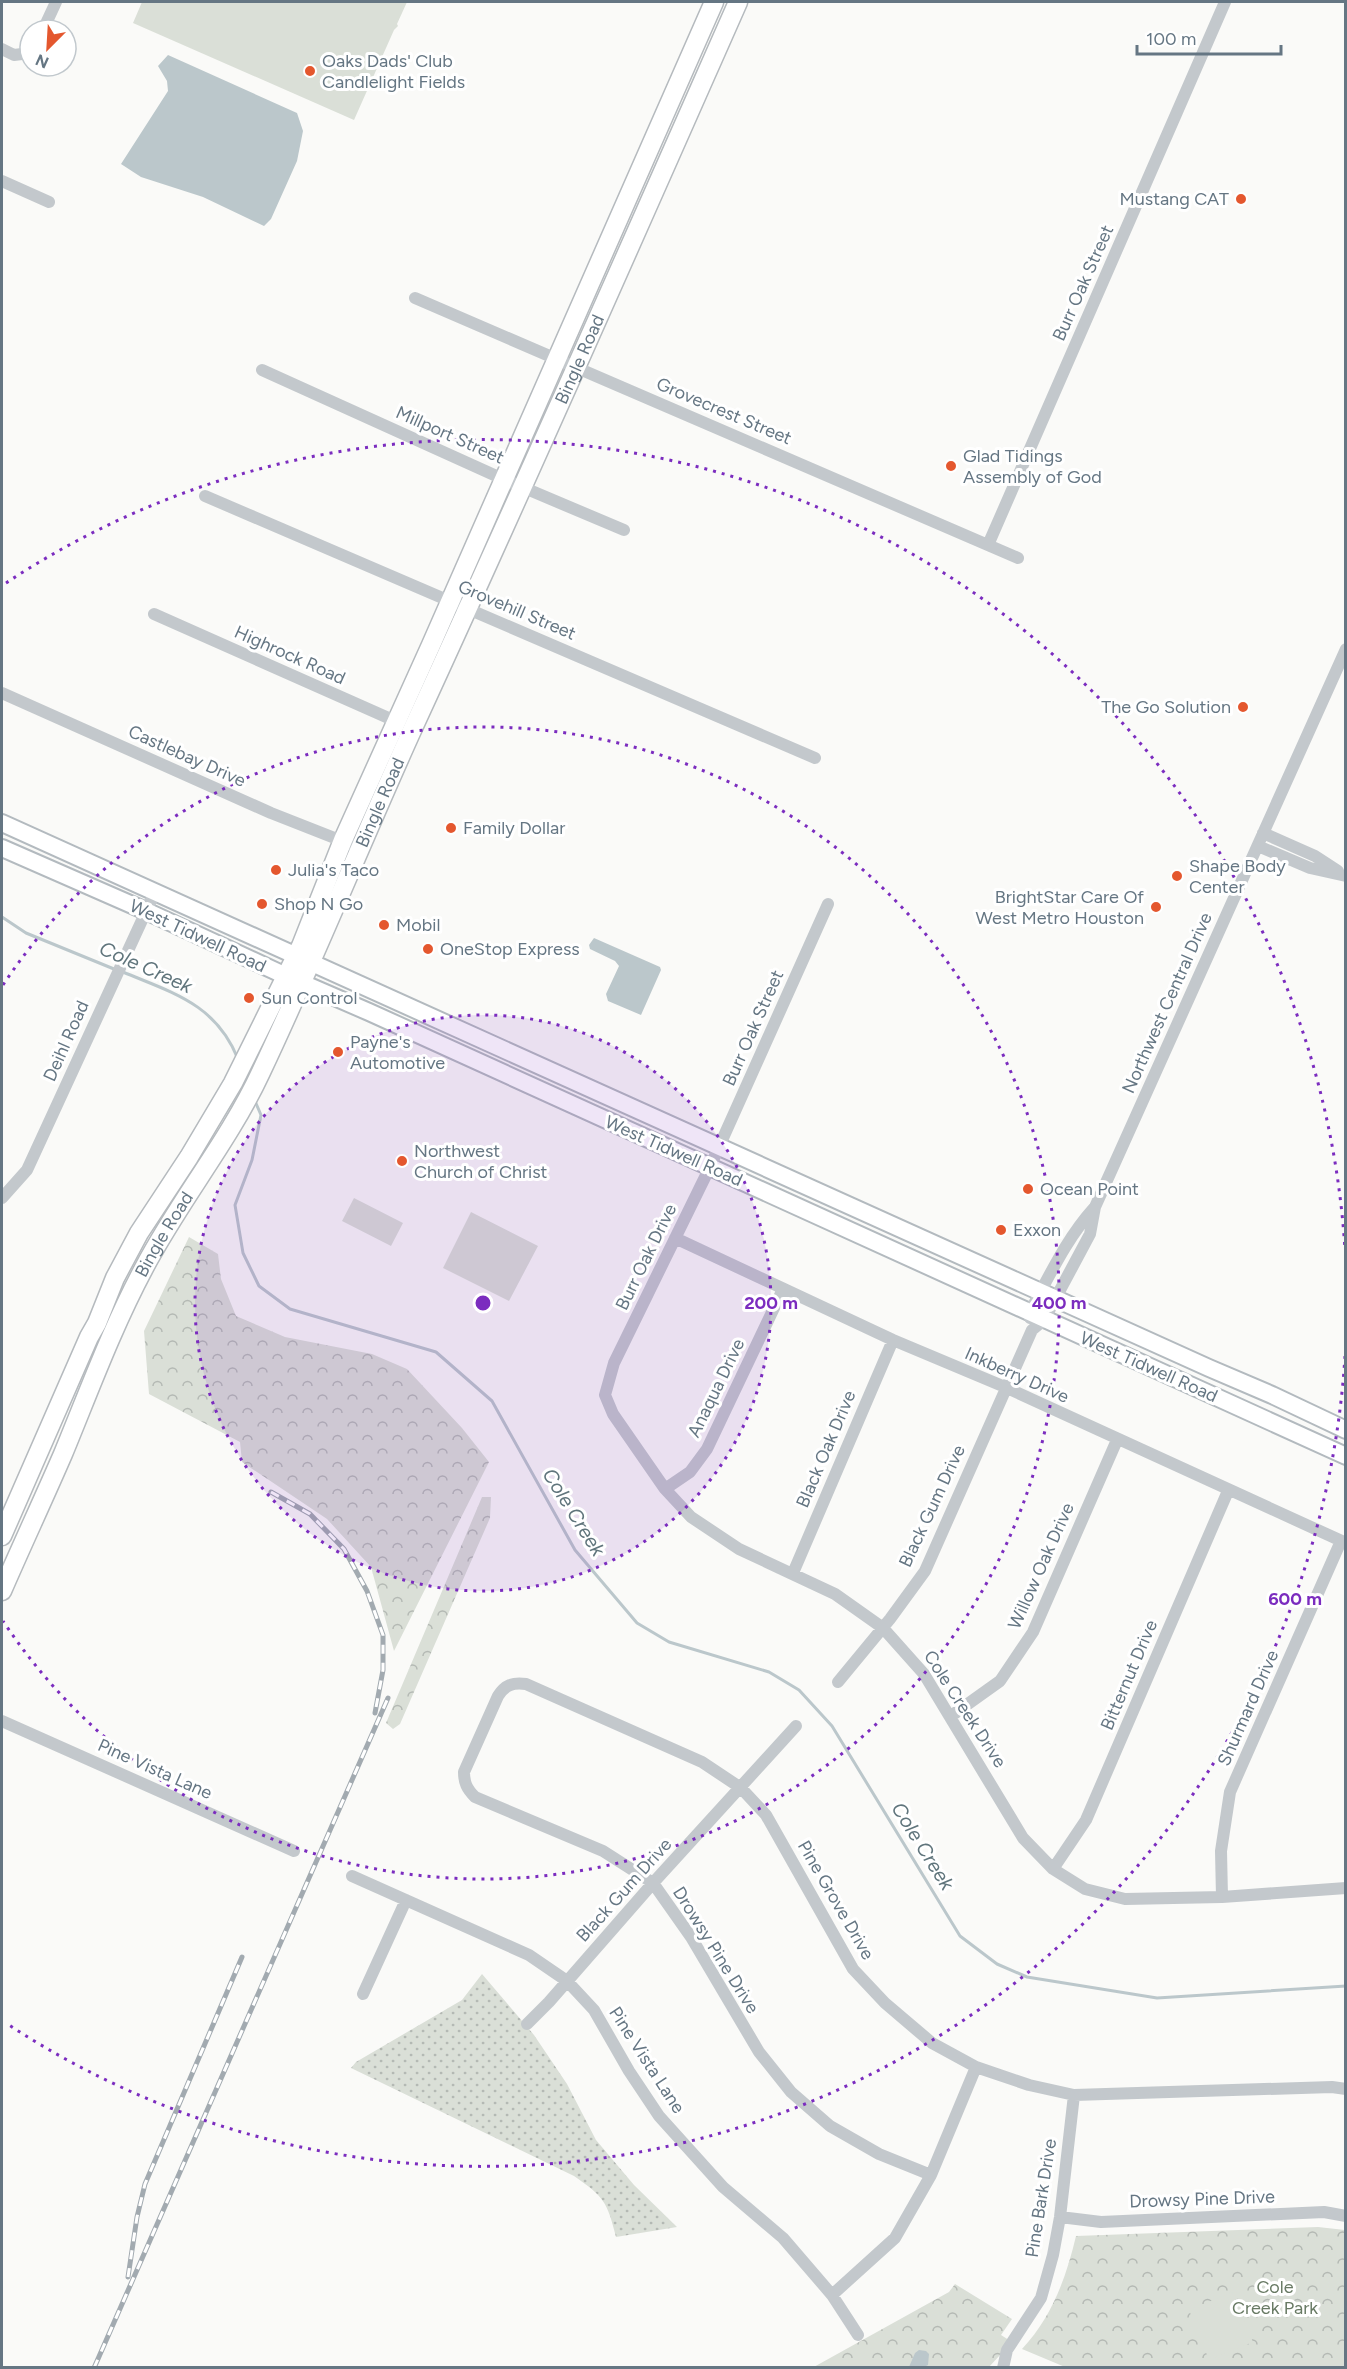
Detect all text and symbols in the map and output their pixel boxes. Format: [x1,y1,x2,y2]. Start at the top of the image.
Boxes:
north arrow [18,18,78,78]
scale bar [1137,18,1281,56]
text: 100 m [1146,28,1196,50]
text: N [33,50,52,72]
place label: Oaks Dads' Club Candlelight Fields [322,50,465,93]
marker: Oaks Dads' Club Candlelight Fields [303,64,317,78]
place label: Mustang CAT [1119,188,1229,210]
marker: Mustang CAT [1234,192,1248,206]
street label: Burr Oak Street [1048,222,1118,344]
street label: Bingle Road [550,311,609,407]
street label: Grovecrest Street [653,373,795,449]
street label: Millport Street [392,401,508,469]
place label: Glad Tidings Assembly of God [963,445,1102,488]
marker: Glad Tidings Assembly of God [944,459,958,473]
street label: Grovehill Street [455,575,579,645]
street label: Highrock Road [231,621,349,689]
place label: The Go Solution [1101,696,1231,718]
marker: The Go Solution [1236,700,1250,714]
street label: Castlebay Drive [125,720,249,792]
street label: Bingle Road [351,754,409,851]
place label: Family Dollar [463,817,565,839]
marker: Family Dollar [444,821,458,835]
place label: Shape Body Center [1189,855,1286,898]
place label: Julia's Taco [288,859,379,881]
marker: Julia's Taco [269,863,283,877]
marker: Shape Body Center [1170,869,1184,883]
place label: BrightStar Care Of West Metro Houston [976,886,1144,929]
place label: Shop N Go [274,893,363,915]
street label: West Tidwell Road [126,895,270,977]
marker: Shop N Go [255,897,269,911]
marker: BrightStar Care Of West Metro Houston [1149,900,1163,914]
street label: Northwest Central Drive [1117,909,1217,1097]
place label: Mobil [396,914,440,936]
marker: Mobil [377,918,391,932]
water label: Cole Creek [96,936,197,999]
place label: OneStop Express [440,938,580,960]
marker: OneStop Express [421,942,435,956]
street label: Burr Oak Street [718,967,788,1089]
place label: Sun Control [261,987,357,1009]
marker: Sun Control [242,991,256,1005]
street label: Deihl Road [38,997,94,1085]
place label: Payne's Automotive [350,1031,445,1074]
marker: Payne's Automotive [331,1045,345,1059]
street label: West Tidwell Road [602,1111,746,1191]
place label: Northwest Church of Christ [414,1140,548,1183]
marker: Northwest Church of Christ [395,1154,409,1168]
place label: Ocean Point [1040,1178,1139,1200]
marker: Ocean Point [1021,1182,1035,1196]
street label: Bingle Road [130,1188,198,1281]
street label: Burr Oak Drive [611,1200,681,1314]
place label: Exxon [1013,1219,1061,1241]
marker: Exxon [994,1223,1008,1237]
text: 200 m [744,1292,798,1314]
text: 400 m [1032,1292,1086,1314]
centre of rings [473,1293,493,1313]
street label: West Tidwell Road [1077,1327,1221,1407]
street label: Anaqua Drive [683,1335,749,1441]
street label: Inkberry Drive [961,1342,1073,1408]
street label: Black Oak Drive [791,1387,861,1511]
street label: Black Gum Drive [894,1441,970,1571]
water label: Cole Creek [538,1464,611,1562]
street label: Willow Oak Drive [1003,1499,1079,1633]
text: 600 m [1268,1588,1322,1610]
street label: Bitternut Drive [1096,1616,1162,1733]
street label: Cole Creek Drive [919,1646,1011,1772]
street label: Shurmard Drive [1213,1647,1283,1769]
street label: Pine Vista Lane [94,1734,216,1804]
water label: Cole Creek [887,1798,960,1896]
street label: Black Gum Drive [572,1833,677,1946]
street label: Pine Grove Drive [793,1837,879,1964]
street label: Drowsy Pine Drive [668,1882,764,2018]
street label: Pine Vista Lane [604,2003,690,2118]
street label: Pine Bark Drive [1021,2137,1061,2259]
street label: Drowsy Pine Drive [1129,2185,1275,2213]
park label: Cole Creek Park [1232,2276,1318,2319]

